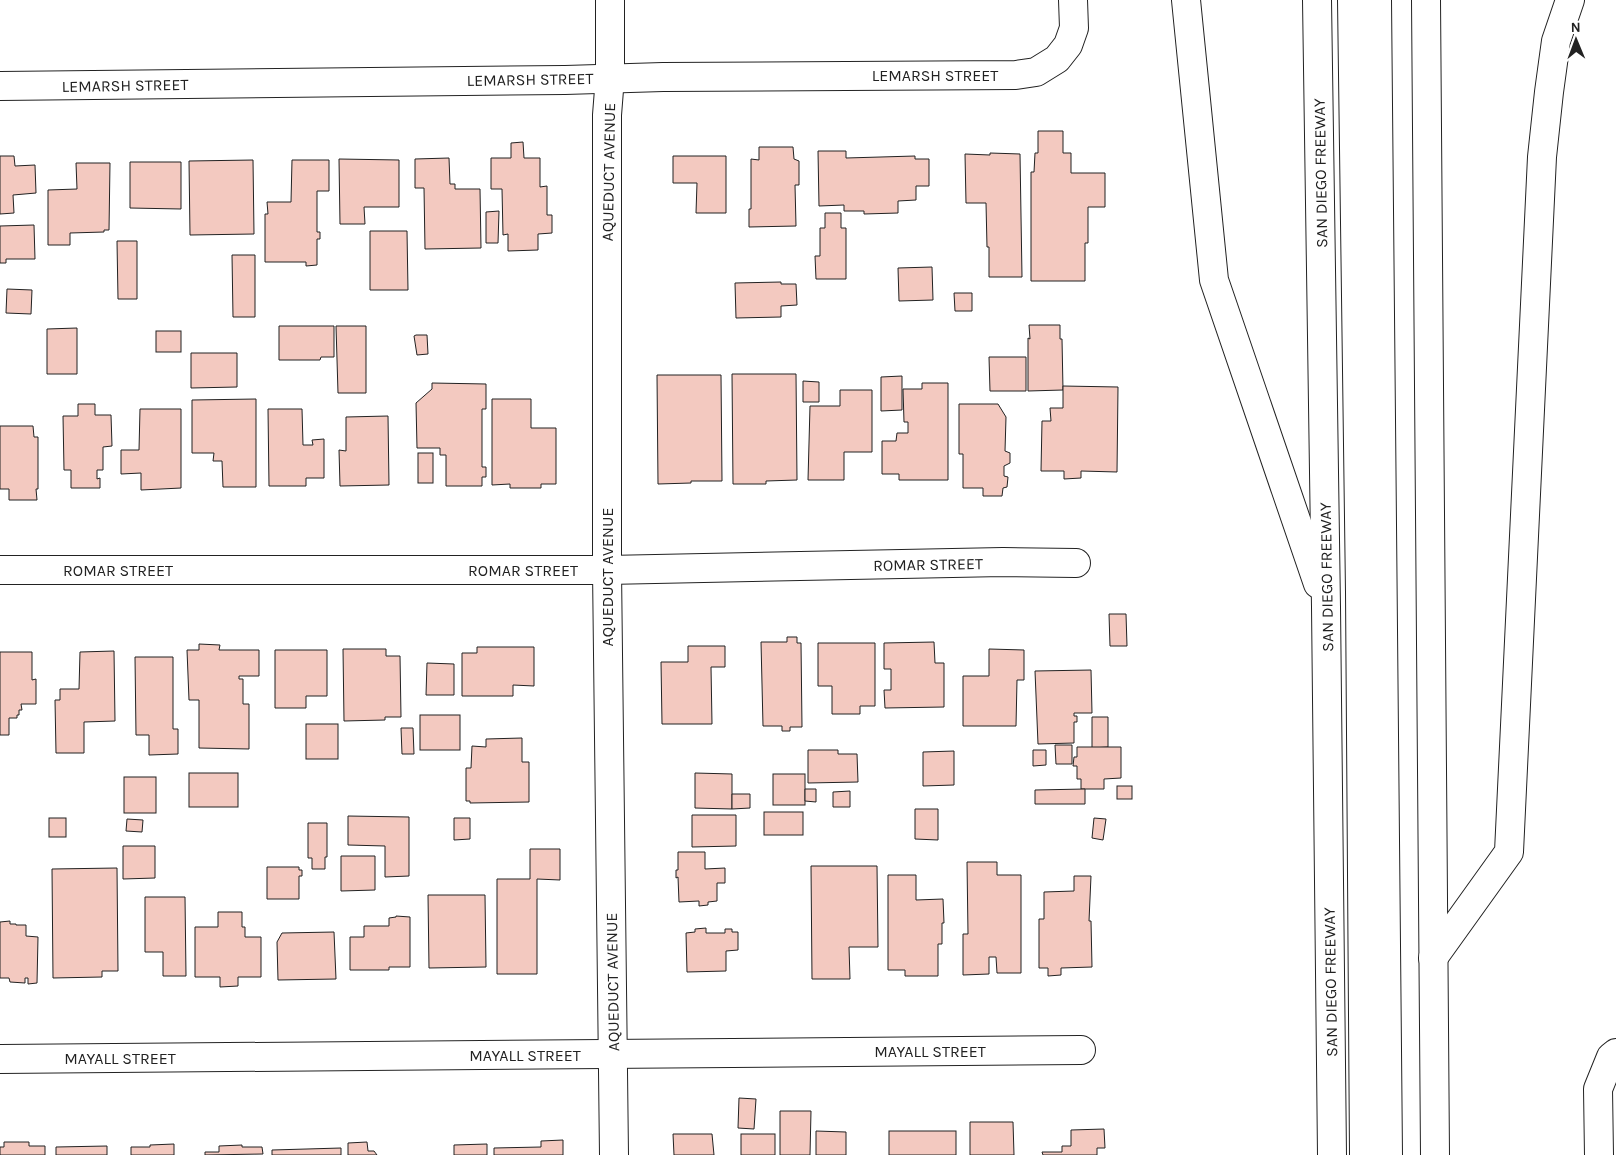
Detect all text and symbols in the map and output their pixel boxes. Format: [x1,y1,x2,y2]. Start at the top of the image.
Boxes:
north arrow [1551,15,1601,65]
text: N [1571,19,1581,36]
street label: LEMARSH STREET [872,66,998,85]
street label: LEMARSH STREET [467,69,593,90]
street label: LEMARSH STREET [62,75,188,96]
street label: SAN DIEGO FREEWAY [1310,98,1331,248]
street label: AQUEDUCT AVENUE [598,102,619,242]
street label: SAN DIEGO FREEWAY [1316,502,1337,652]
street label: AQUEDUCT AVENUE [598,508,617,646]
street label: ROMAR STREET [873,554,983,575]
street label: ROMAR STREET [63,561,173,580]
street label: ROMAR STREET [468,561,578,580]
street label: SAN DIEGO FREEWAY [1320,907,1341,1057]
street label: AQUEDUCT AVENUE [602,912,623,1052]
street label: MAYALL STREET [874,1042,986,1061]
street label: MAYALL STREET [469,1046,581,1065]
street label: MAYALL STREET [64,1049,176,1068]

